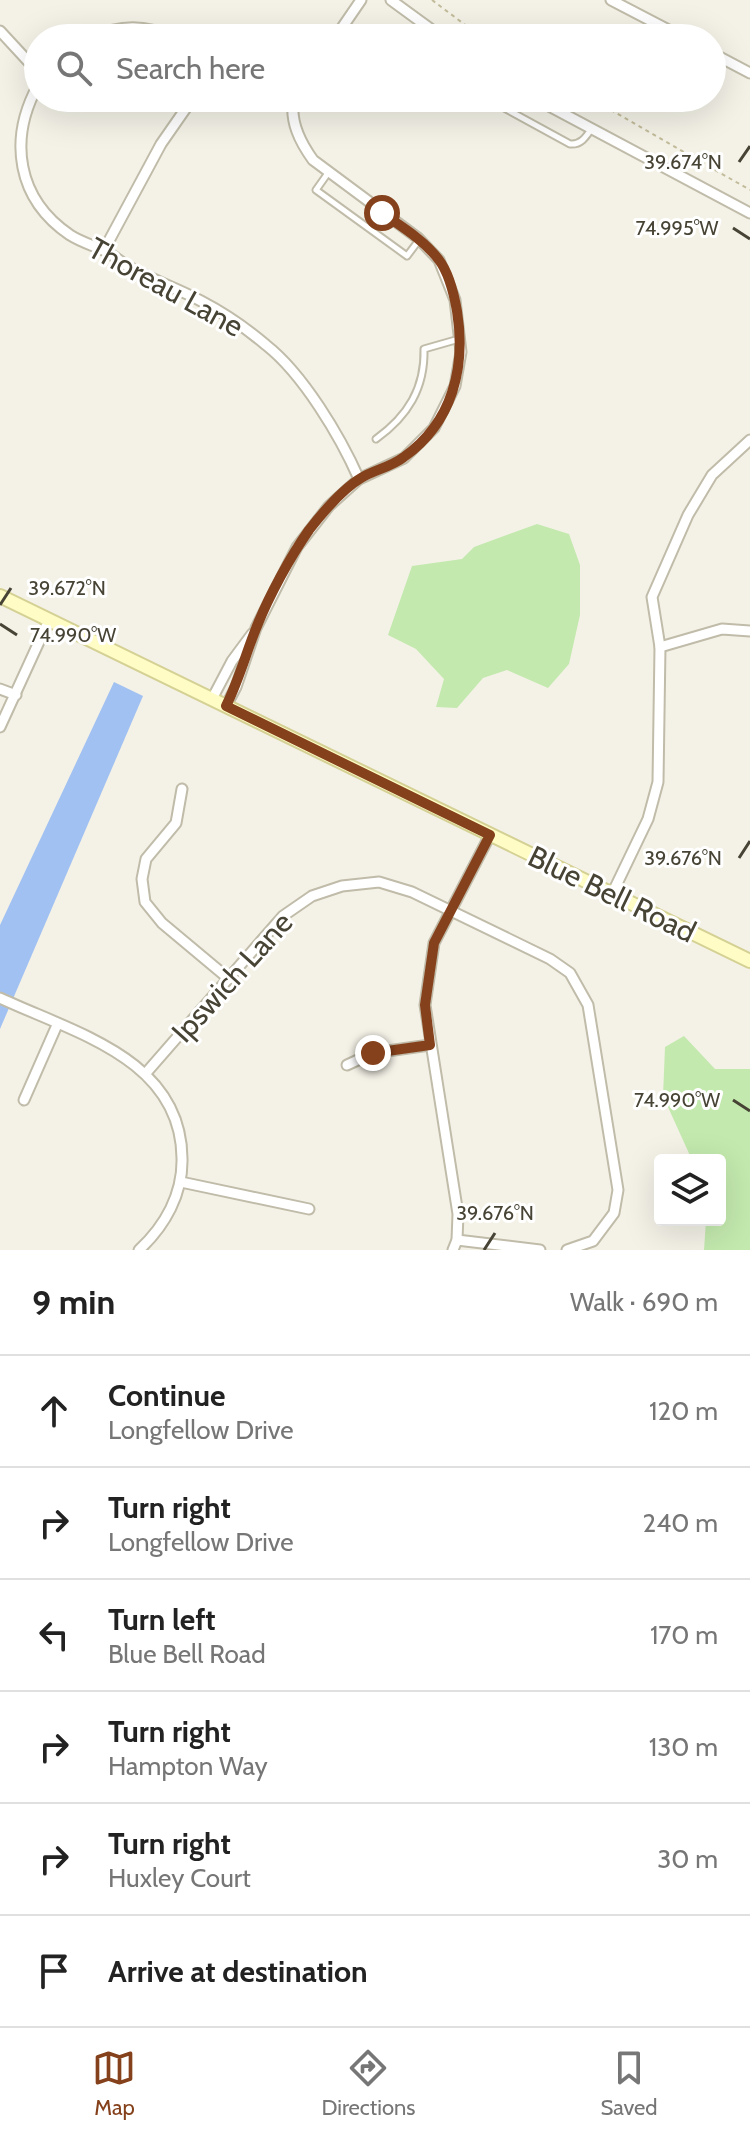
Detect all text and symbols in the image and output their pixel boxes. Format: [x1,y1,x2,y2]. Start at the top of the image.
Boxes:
search box [24,24,726,112]
icon: search [52,46,96,90]
text: Search here [116,50,265,87]
text: 39.674°N [644,150,722,174]
route start [364,195,400,231]
text: 74.995°W [635,216,719,240]
street label: Thoreau Lane [82,229,250,345]
text: 39.672°N [28,576,106,600]
text: 74.990°W [30,623,116,647]
street label: Blue Bell Road [522,838,702,950]
text: 39.676°N [644,846,722,870]
street label: Ipswich Lane [164,904,300,1050]
route end [355,1035,391,1071]
text: 74.990°W [634,1088,720,1112]
map controls [654,1154,726,1226]
button: layers [654,1154,726,1226]
text: 39.676°N [456,1201,534,1225]
text: 9 min [32,1281,115,1323]
text: Walk · 690 m [570,1286,718,1318]
text: Continue [108,1377,225,1414]
icon: ahead [32,1389,76,1433]
text: 120 m [649,1395,718,1427]
text: Longfellow Drive [108,1414,294,1446]
text: Turn right [108,1489,231,1526]
icon: right [32,1501,76,1545]
text: 240 m [643,1507,718,1539]
text: Longfellow Drive [108,1526,294,1558]
text: Turn left [108,1601,216,1638]
icon: left [32,1613,76,1657]
text: 170 m [650,1619,718,1651]
text: Blue Bell Road [108,1638,266,1670]
text: Turn right [108,1713,231,1750]
icon: right [32,1725,76,1769]
text: 130 m [649,1731,718,1763]
text: Hampton Way [108,1750,268,1782]
text: Turn right [108,1825,231,1862]
icon: right [32,1837,76,1881]
text: 30 m [657,1843,718,1875]
text: Huxley Court [108,1862,251,1894]
icon: arrive [32,1949,76,1993]
text: Arrive at destination [108,1953,368,1990]
tab: Map [92,2046,136,2121]
tab: Directions [321,2046,415,2121]
tab: Saved [600,2046,658,2121]

